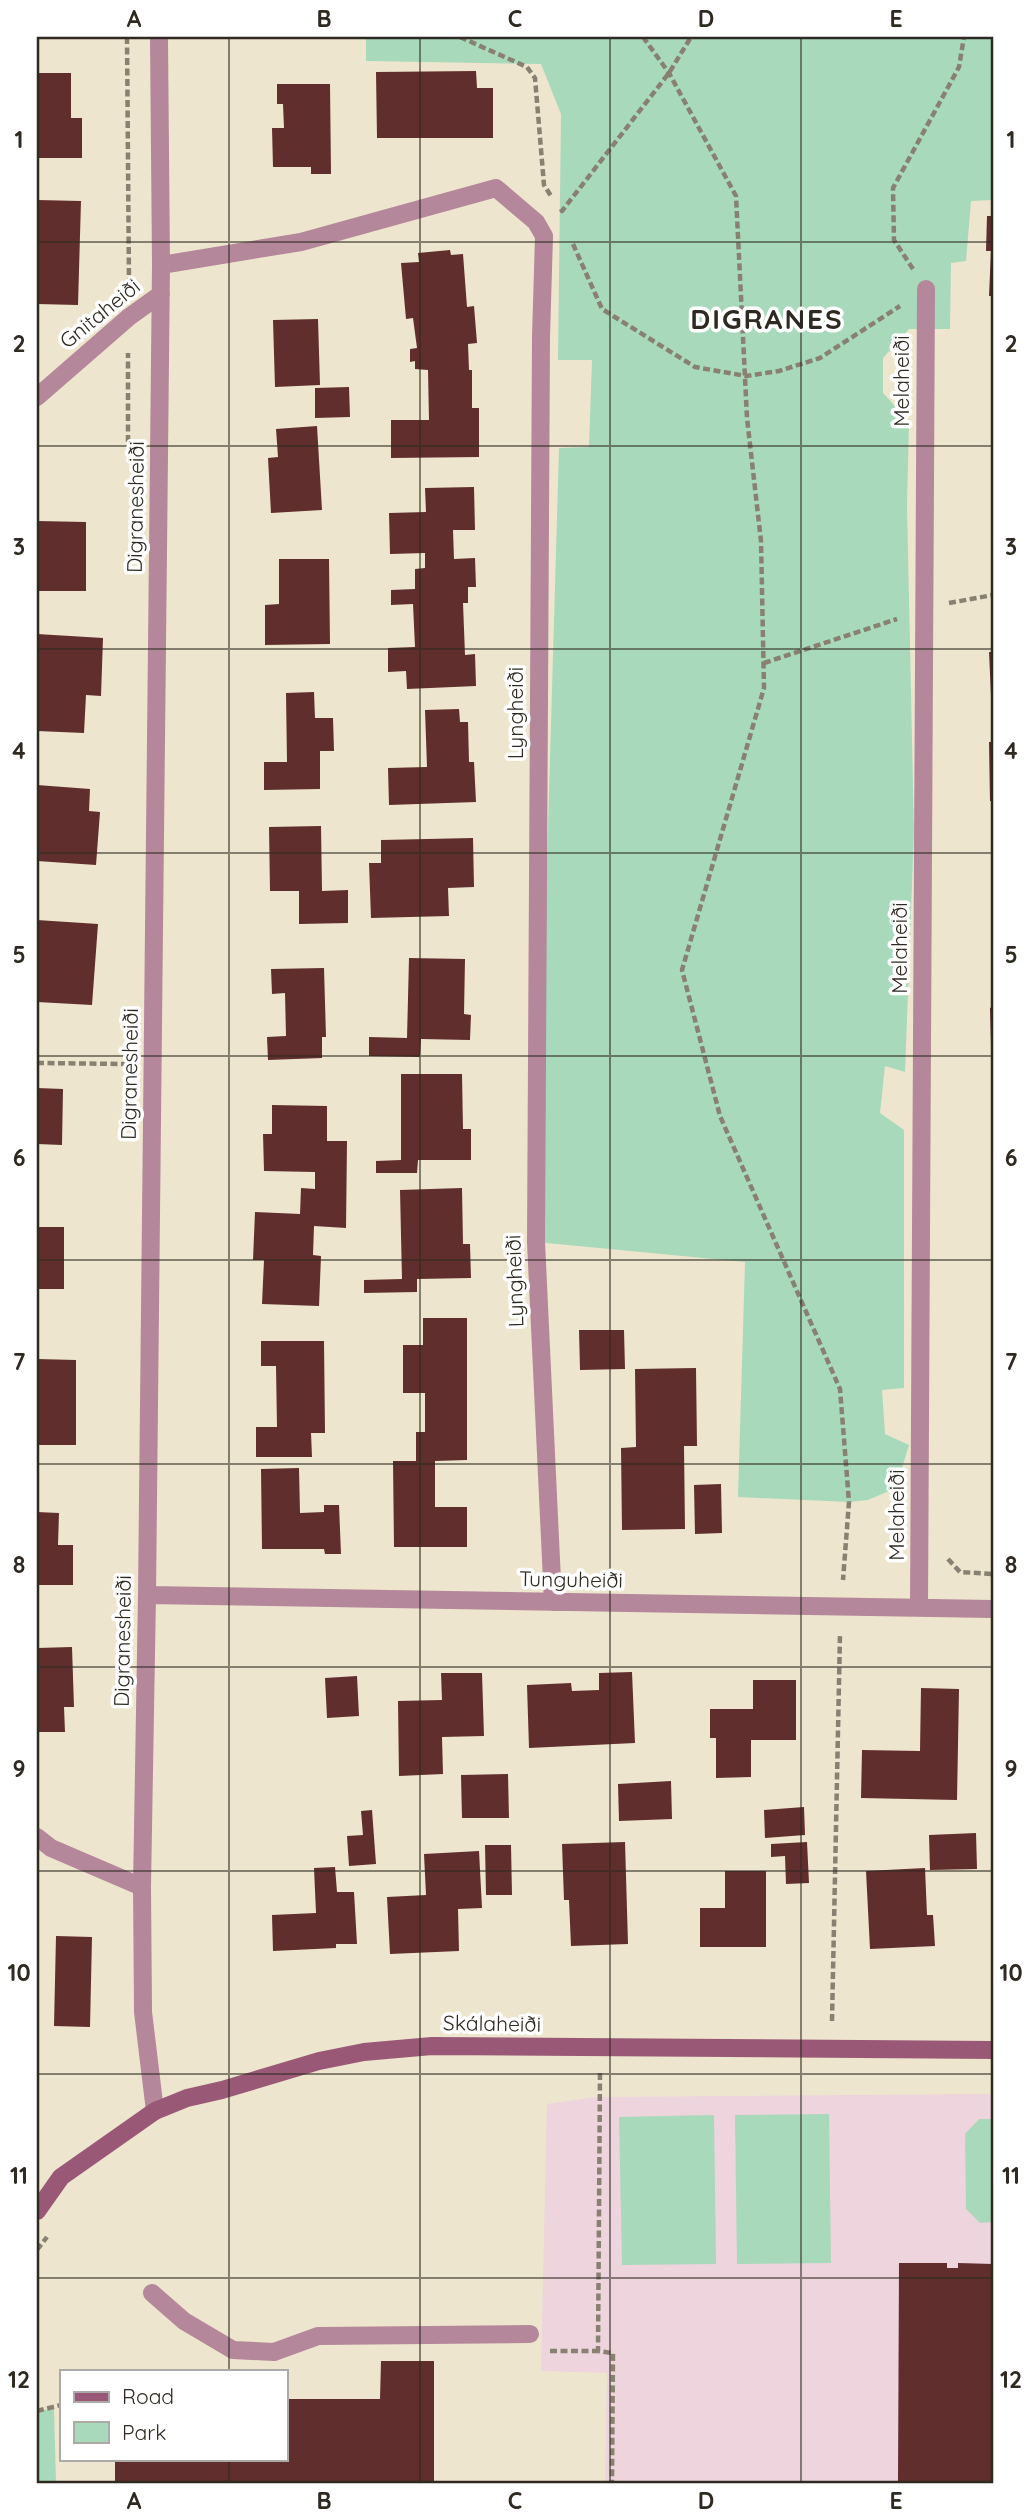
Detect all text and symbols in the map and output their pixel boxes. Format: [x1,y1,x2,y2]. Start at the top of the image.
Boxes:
text: A [127,4,142,33]
text: B [316,4,332,33]
text: C [508,4,522,33]
text: D [698,4,714,33]
text: E [889,4,903,33]
text: 1 [15,125,23,154]
text: 1 [1007,125,1015,154]
street label: Gnitaheiði [54,273,145,353]
district label: DIGRANES [690,301,844,336]
text: 2 [12,329,26,358]
text: 2 [1004,329,1018,358]
street label: Melaheiði [888,335,914,427]
street label: Digranesheiði [121,441,149,573]
text: 3 [13,532,25,561]
text: 3 [1005,532,1017,561]
street label: Lyngheiði [502,667,528,759]
text: 4 [12,736,26,765]
text: 4 [1004,736,1018,765]
street label: Melaheiði [886,902,912,994]
text: 5 [12,940,26,969]
text: 5 [1004,940,1018,969]
street label: Digranesheiði [115,1008,143,1140]
text: 6 [13,1143,25,1172]
text: 6 [1005,1143,1017,1172]
street label: Lyngheiði [499,1234,529,1328]
text: 7 [13,1347,26,1376]
text: 7 [1005,1347,1018,1376]
street label: Melaheiði [883,1469,909,1561]
text: 8 [13,1550,25,1579]
text: 8 [1005,1550,1017,1579]
street label: Tunguheiði [519,1565,623,1593]
street label: Digranesheiði [108,1575,136,1707]
text: 9 [12,1754,26,1783]
text: 9 [1004,1754,1018,1783]
text: 10 [7,1958,31,1987]
text: 10 [999,1958,1023,1987]
street label: Skálaheiði [443,2009,541,2037]
text: 11 [10,2161,28,2190]
text: 11 [1002,2161,1020,2190]
text: 12 [8,2365,30,2394]
text: 12 [1000,2365,1022,2394]
legend [60,2370,287,2460]
text: Road [122,2383,174,2409]
text: Park [122,2419,166,2445]
text: A [127,2486,142,2515]
text: B [316,2486,332,2515]
text: C [508,2486,522,2515]
text: D [698,2486,714,2515]
text: E [889,2486,903,2515]

